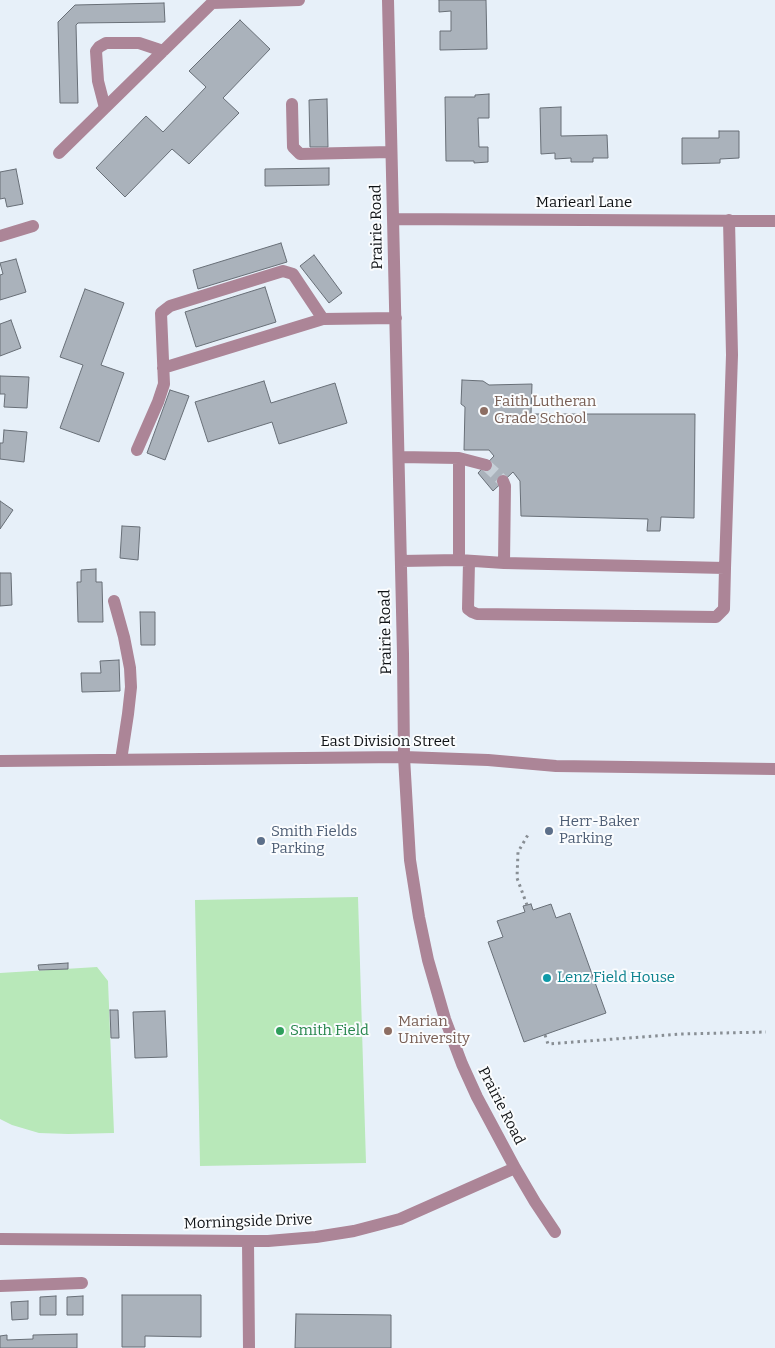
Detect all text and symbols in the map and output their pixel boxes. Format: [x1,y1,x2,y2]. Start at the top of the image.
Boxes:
street label: Prairie Road [367,184,387,270]
street label: Mariearl Lane [536,194,632,212]
place label: Faith Lutheran Grade School [494,393,596,428]
marker: Faith Lutheran Grade School [478,405,490,417]
street label: Prairie Road [376,589,396,675]
street label: East Division Street [321,733,455,751]
place label: Herr-Baker Parking [559,813,639,848]
place label: Smith Fields Parking [271,823,357,858]
marker: Herr-Baker Parking [543,825,555,837]
marker: Smith Fields Parking [255,835,267,847]
place label: Lenz Field House [557,969,675,987]
marker: Lenz Field House [541,972,553,984]
place label: Marian University [398,1013,470,1048]
place label: Smith Field [290,1022,369,1040]
marker: Smith Field [274,1025,286,1037]
marker: Marian University [382,1025,394,1037]
street label: Prairie Road [474,1064,528,1148]
street label: Morningside Drive [183,1211,313,1233]

